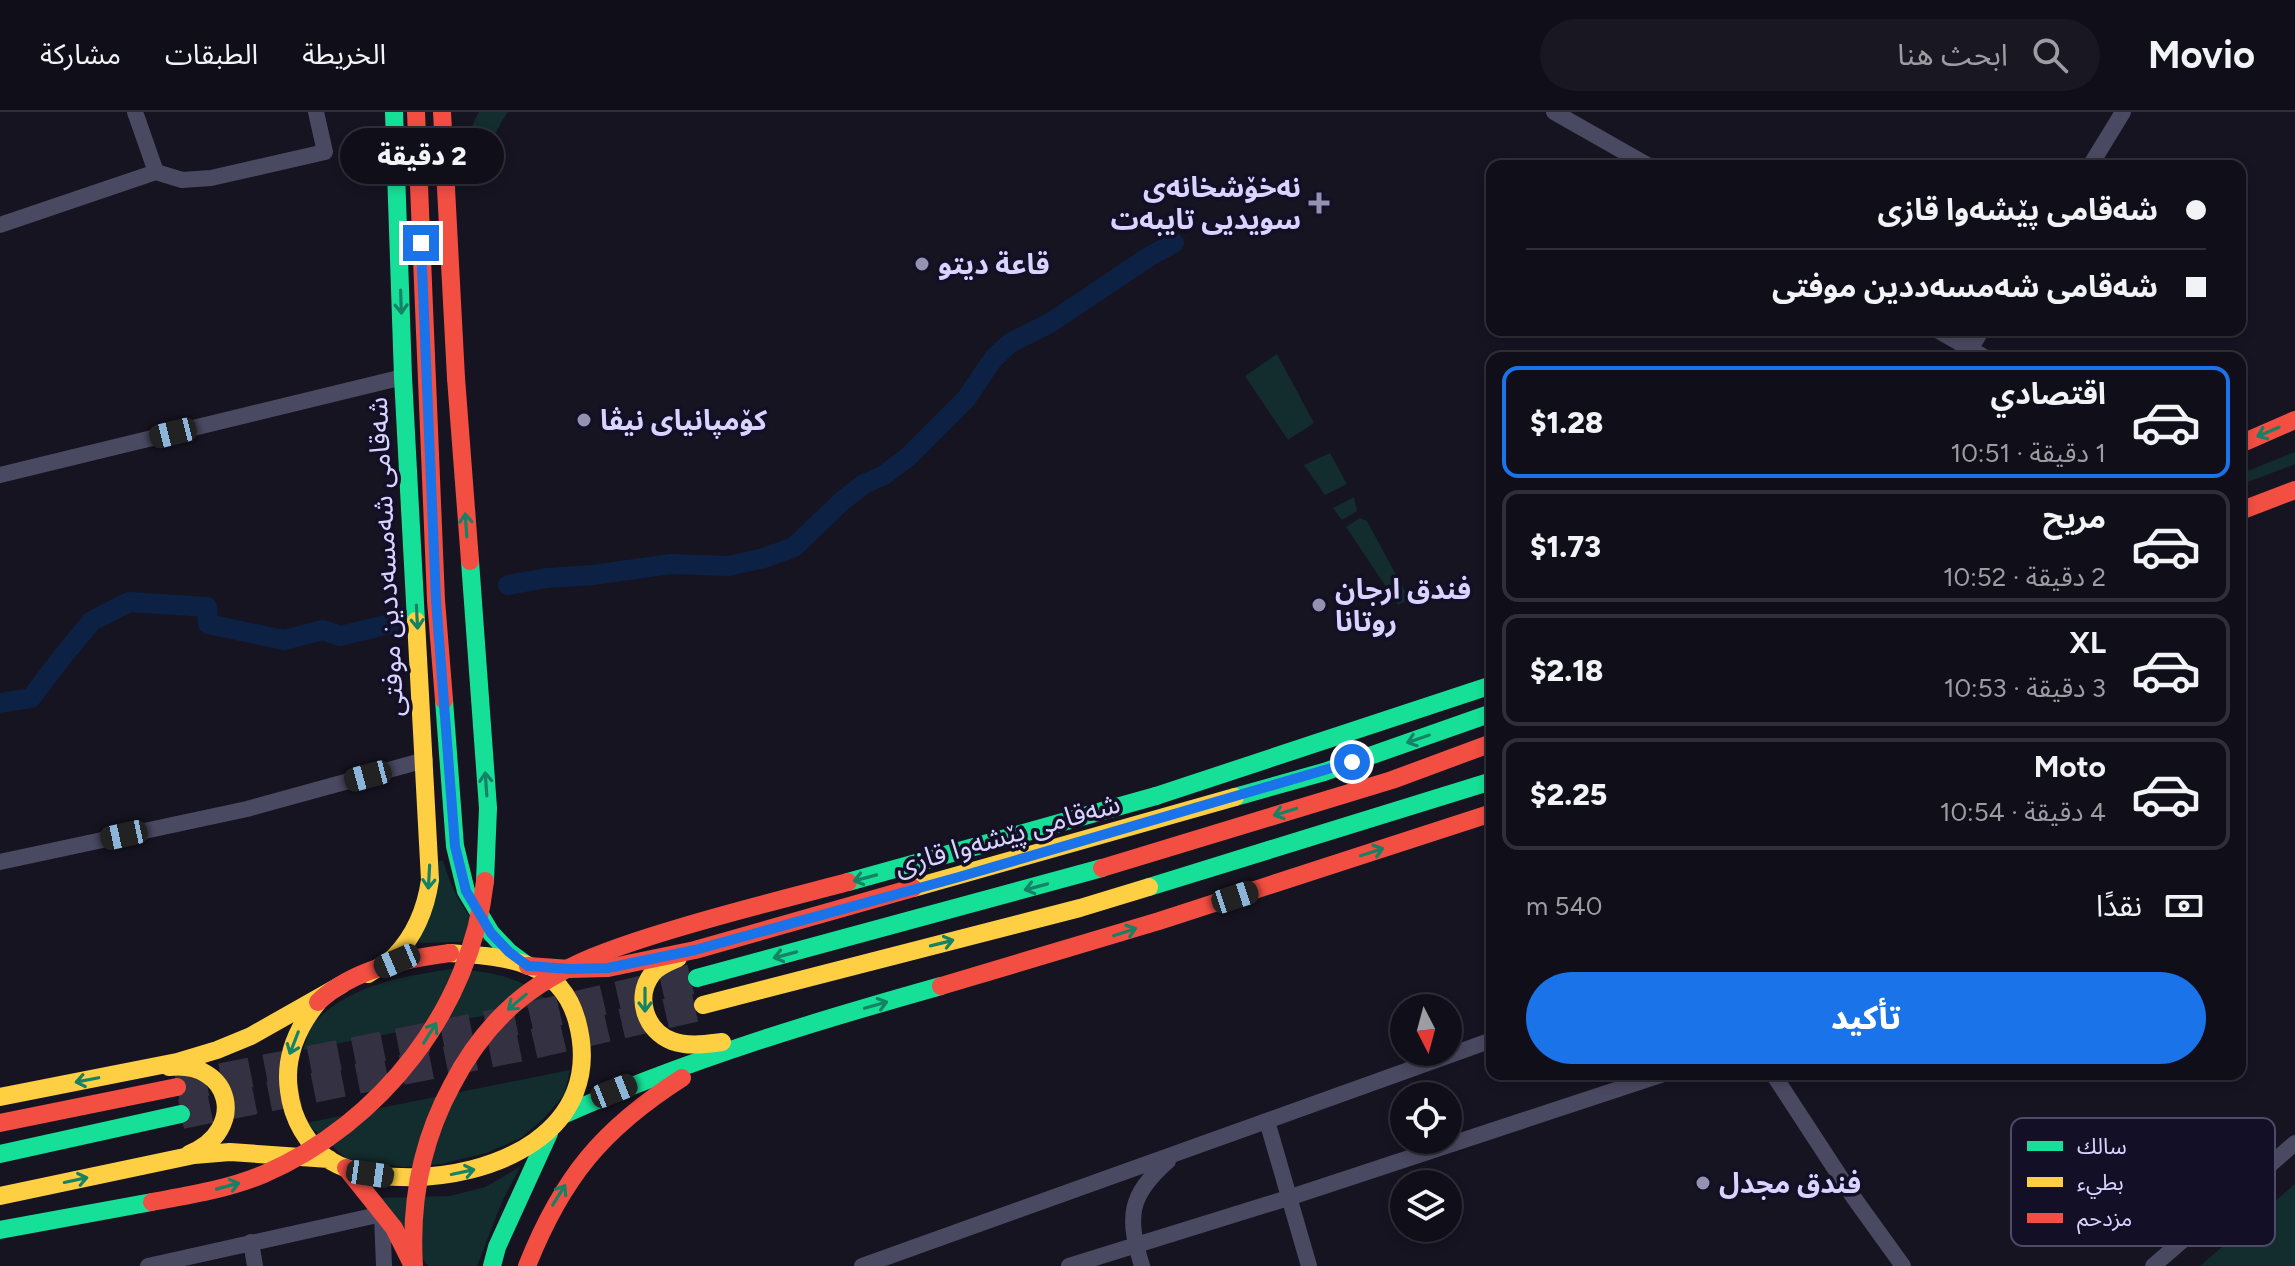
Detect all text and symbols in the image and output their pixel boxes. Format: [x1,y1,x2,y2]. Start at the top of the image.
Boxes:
search box [1540,19,2100,91]
text: Movio [2148,32,2255,78]
icon: search [2028,33,2072,77]
text: ابحث هنا [1897,36,2008,73]
text: مشاركة [40,37,121,71]
text: الطبقات [165,37,258,71]
text: الخريطة [302,37,386,71]
callout: 2 دقيقة [339,127,503,183]
text: 2 دقيقة [377,140,467,172]
place label: نەخۆشخانەی سویدیی تایبەت [1111,170,1301,236]
text: شەقامی پێشەوا قازی [1877,191,2158,228]
marker: نەخۆشخانەی سویدیی تایبەت [1308,192,1330,214]
route end [403,225,439,261]
place label: قاعة ديتو [938,247,1050,281]
marker: قاعة ديتو [913,255,931,273]
text: شەقامی شەمسەددین موفتی [1772,268,2158,305]
one-way arrow [393,288,408,315]
text: اقتصادي [1991,375,2106,412]
icon: car [2130,386,2202,458]
street label: شەقامی شەمسەددین موفتی [360,396,410,718]
place label: کۆمپانیای نیڤا [600,403,767,439]
text: $1.28 [1530,404,1603,441]
marker: کۆمپانیای نیڤا [575,411,593,429]
car [147,416,199,450]
one-way arrow [2256,426,2280,440]
text: 1 دقيقة · 10:51 [1950,437,2106,469]
text: مريح [2043,499,2106,536]
icon: car [2130,510,2202,582]
one-way arrow [458,512,473,539]
text: $1.73 [1530,528,1601,565]
text: 2 دقيقة · 10:52 [1943,561,2106,593]
place label: فندق ارجان روتانا [1335,572,1471,638]
marker: فندق ارجان روتانا [1310,596,1328,614]
one-way arrow [410,603,425,630]
text: XL [2070,624,2106,661]
icon: car [2130,634,2202,706]
text: $2.18 [1530,652,1603,689]
text: 3 دقيقة · 10:53 [1944,672,2106,704]
one-way arrow [1406,732,1431,747]
route start [1334,744,1370,780]
text: Moto [2034,748,2106,785]
car [342,758,394,794]
icon: car [2130,758,2202,830]
one-way arrow [478,771,493,798]
text: $2.25 [1530,776,1607,813]
street label: شەقامی پێشەوا قازی [890,786,1124,884]
text: 4 دقيقة · 10:54 [1940,796,2106,828]
one-way arrow [1273,805,1299,820]
car [98,818,150,852]
one-way arrow [1360,843,1385,858]
one-way arrow [422,863,437,890]
one-way arrow [853,872,878,887]
car [1208,878,1262,916]
one-way arrow [1024,880,1050,895]
icon: cash [2162,884,2206,928]
text: نقدًا [2096,887,2142,924]
text: 540 m [1526,890,1602,922]
one-way arrow [1113,924,1138,939]
one-way arrow [928,935,954,950]
car [370,941,424,981]
one-way arrow [773,948,799,963]
button: تأكيد [1526,972,2206,1064]
one-way arrow [637,986,653,1013]
one-way arrow [508,993,528,1011]
north arrow [1390,994,1462,1066]
map controls [1390,994,1462,1242]
one-way arrow [862,997,888,1012]
one-way arrow [422,1022,438,1045]
one-way arrow [285,1030,300,1055]
car [587,1071,641,1111]
one-way arrow [74,1073,100,1088]
button: locate [1390,1082,1462,1154]
legend [2011,1118,2275,1246]
text: سالك [2077,1133,2127,1160]
car [345,1159,395,1189]
one-way arrow [449,1164,475,1179]
place label: فندق مجدل [1719,1166,1861,1200]
text: بطيء [2077,1169,2124,1199]
button: layers [1390,1170,1462,1242]
one-way arrow [63,1172,89,1187]
marker: فندق مجدل [1694,1174,1712,1192]
one-way arrow [215,1178,241,1193]
one-way arrow [551,1184,567,1207]
text: مزدحم [2077,1205,2132,1235]

